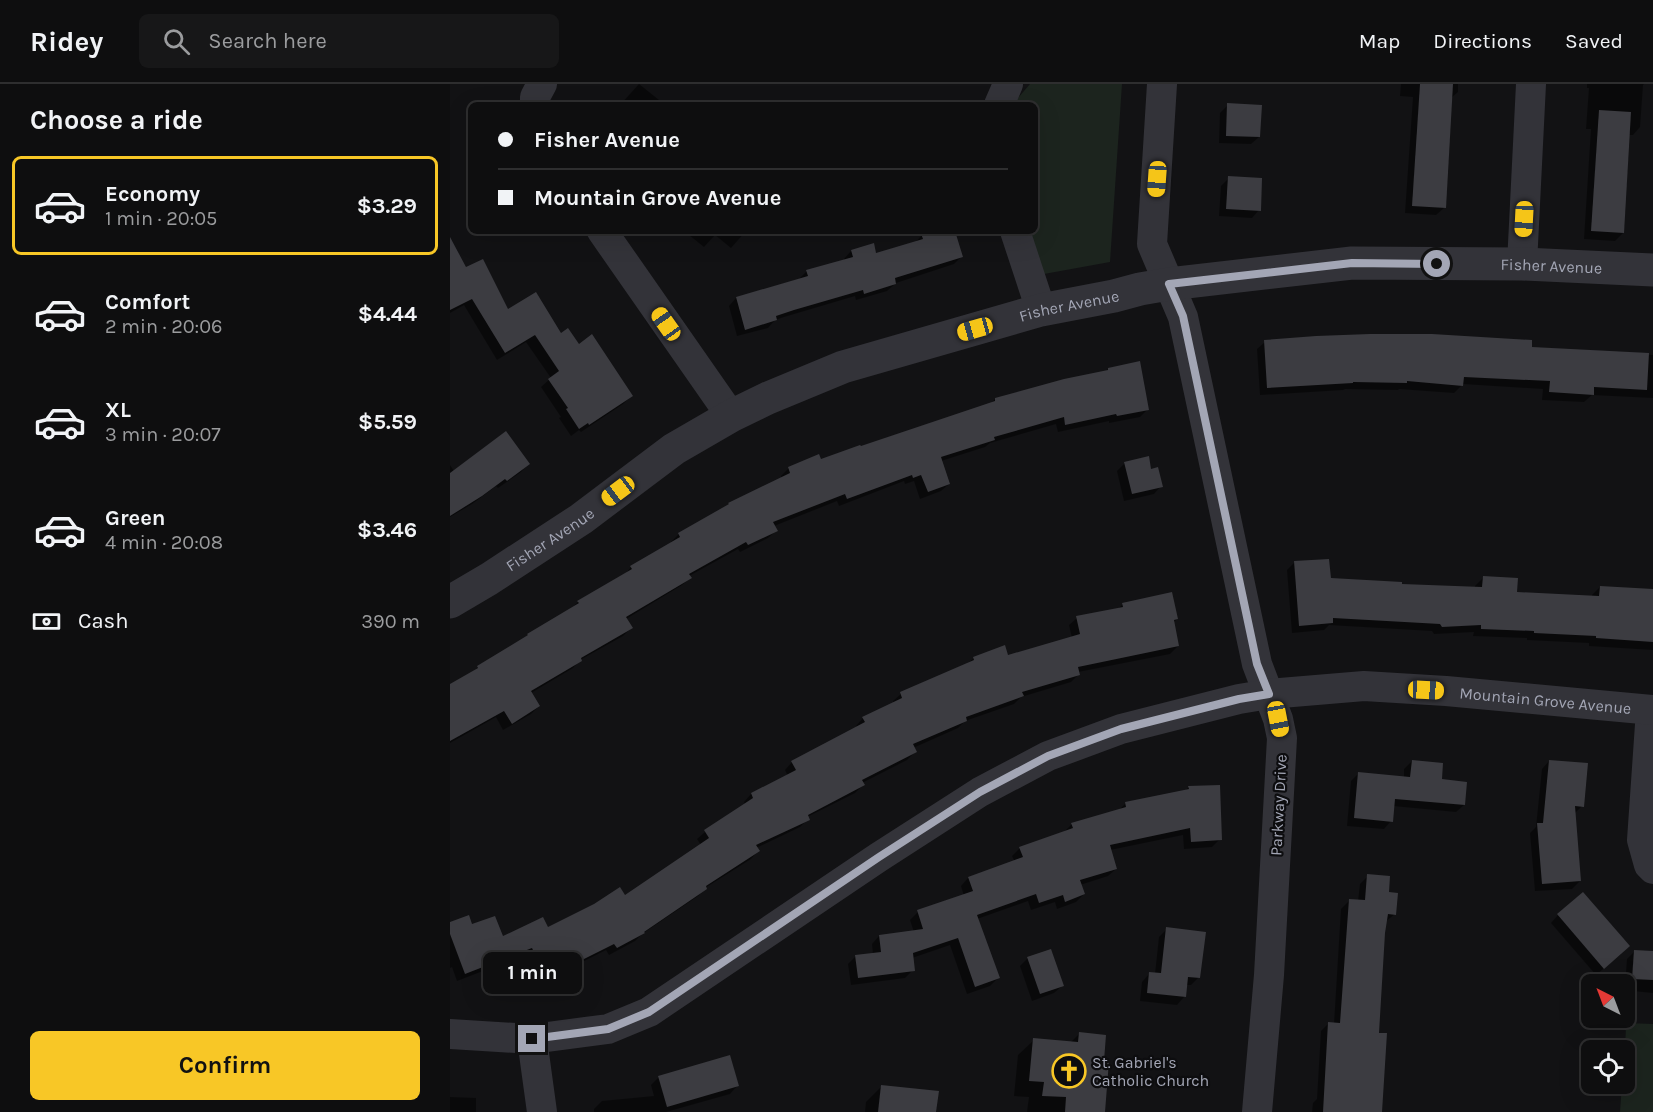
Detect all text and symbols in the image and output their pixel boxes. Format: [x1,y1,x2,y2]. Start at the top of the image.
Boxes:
search box [139,14,559,68]
text: Ridey [30,25,103,58]
icon: search [160,25,193,58]
text: Search here [208,28,327,54]
text: Map [1359,29,1400,53]
text: Directions [1433,29,1532,53]
text: Saved [1565,29,1623,53]
text: Choose a ride [30,104,203,136]
text: Fisher Avenue [534,127,680,153]
car [1147,160,1167,198]
icon: car [33,179,87,233]
text: Economy [105,181,200,207]
text: Mountain Grove Avenue [534,185,781,211]
text: $3.29 [357,193,417,219]
car [1514,201,1534,237]
text: 1 min · 20:05 [105,207,217,230]
route start [1423,250,1450,277]
street label: Fisher Avenue [1500,255,1603,278]
street label: Fisher Avenue [1017,286,1121,326]
icon: car [33,287,87,341]
text: Comfort [105,289,190,315]
text: $4.44 [358,301,417,327]
car [648,304,684,344]
text: 2 min · 20:06 [105,315,223,338]
car [955,315,995,343]
icon: car [33,395,87,449]
text: XL [105,397,131,423]
text: $5.59 [358,409,417,435]
text: 3 min · 20:07 [105,423,221,446]
car [598,473,638,509]
icon: car [33,503,87,557]
street label: Fisher Avenue [502,504,598,575]
text: Green [105,505,166,531]
text: $3.46 [357,517,417,543]
text: 4 min · 20:08 [105,531,223,554]
icon: cash [30,605,63,638]
text: Cash [78,608,128,634]
text: 390 m [361,610,420,633]
car [1408,680,1444,700]
street label: Mountain Grove Avenue [1459,683,1632,718]
car [1266,700,1290,738]
street label: Parkway Drive [1266,754,1291,856]
callout: 1 min [482,952,582,994]
text: 1 min [507,961,558,984]
north arrow [1581,974,1635,1028]
map controls [1581,974,1635,1094]
route end [518,1025,545,1052]
button: Confirm [30,1031,420,1100]
button: locate [1581,1040,1635,1094]
church icon: St. Gabriel's Catholic Church [1051,1053,1087,1089]
place label: St. Gabriel's Catholic Church [1092,1053,1209,1090]

